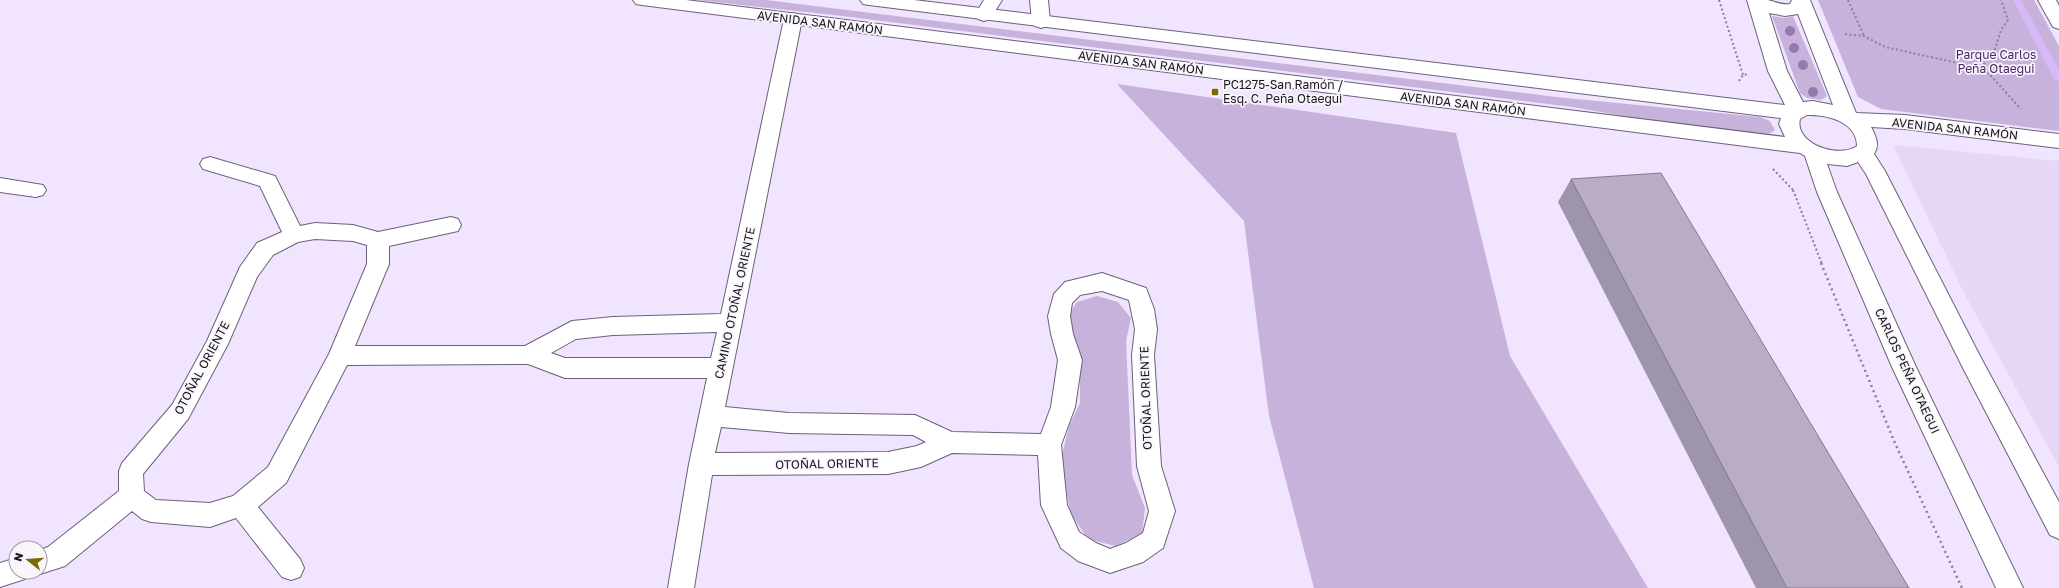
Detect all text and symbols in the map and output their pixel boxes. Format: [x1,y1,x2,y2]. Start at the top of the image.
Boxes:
street label: AVENIDA SAN RAMÓN [756,7,884,38]
street label: AVENIDA SAN RAMÓN [1077,47,1205,78]
park label: Parque Carlos Peña Otaegui [1956,47,2036,76]
place label: PC1275-San Ramón / Esq. C. Peña Otaegui [1223,77,1344,106]
marker: PC1275-San Ramón / Esq. C. Peña Otaegui [1210,87,1220,97]
street label: AVENIDA SAN RAMÓN [1399,88,1527,119]
street label: AVENIDA SAN RAMÓN [1891,114,2019,143]
street label: CAMINO OTOÑAL ORIENTE [711,226,758,380]
street label: CARLOS PEÑA OTAEGUI [1872,306,1943,436]
street label: OTOÑAL ORIENTE [171,318,233,417]
street label: OTOÑAL ORIENTE [1136,346,1155,450]
street label: OTOÑAL ORIENTE [775,455,879,472]
north arrow [8,540,48,580]
text: N [11,551,25,563]

